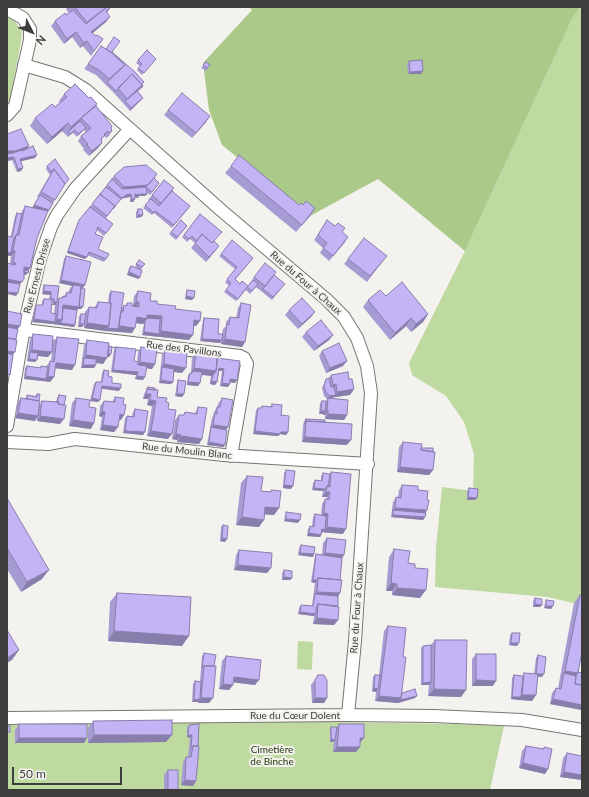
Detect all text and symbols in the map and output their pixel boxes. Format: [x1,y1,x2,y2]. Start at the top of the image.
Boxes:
north arrow [12,12,52,52]
text: N [34,33,49,48]
street label: Rue Ernest Drisse [21,237,53,315]
street label: Rue du Four à Chaux [268,249,344,317]
street label: Rue des Pavillons [146,338,222,360]
street label: Rue du Moulin Blanc [141,440,233,462]
street label: Rue du Four à Chaux [348,562,366,654]
street label: Rue du Cœur Dolent [250,710,340,722]
park label: Cimetière de Binche [250,744,294,768]
scale bar [14,759,124,785]
text: 50 m [19,766,46,781]

